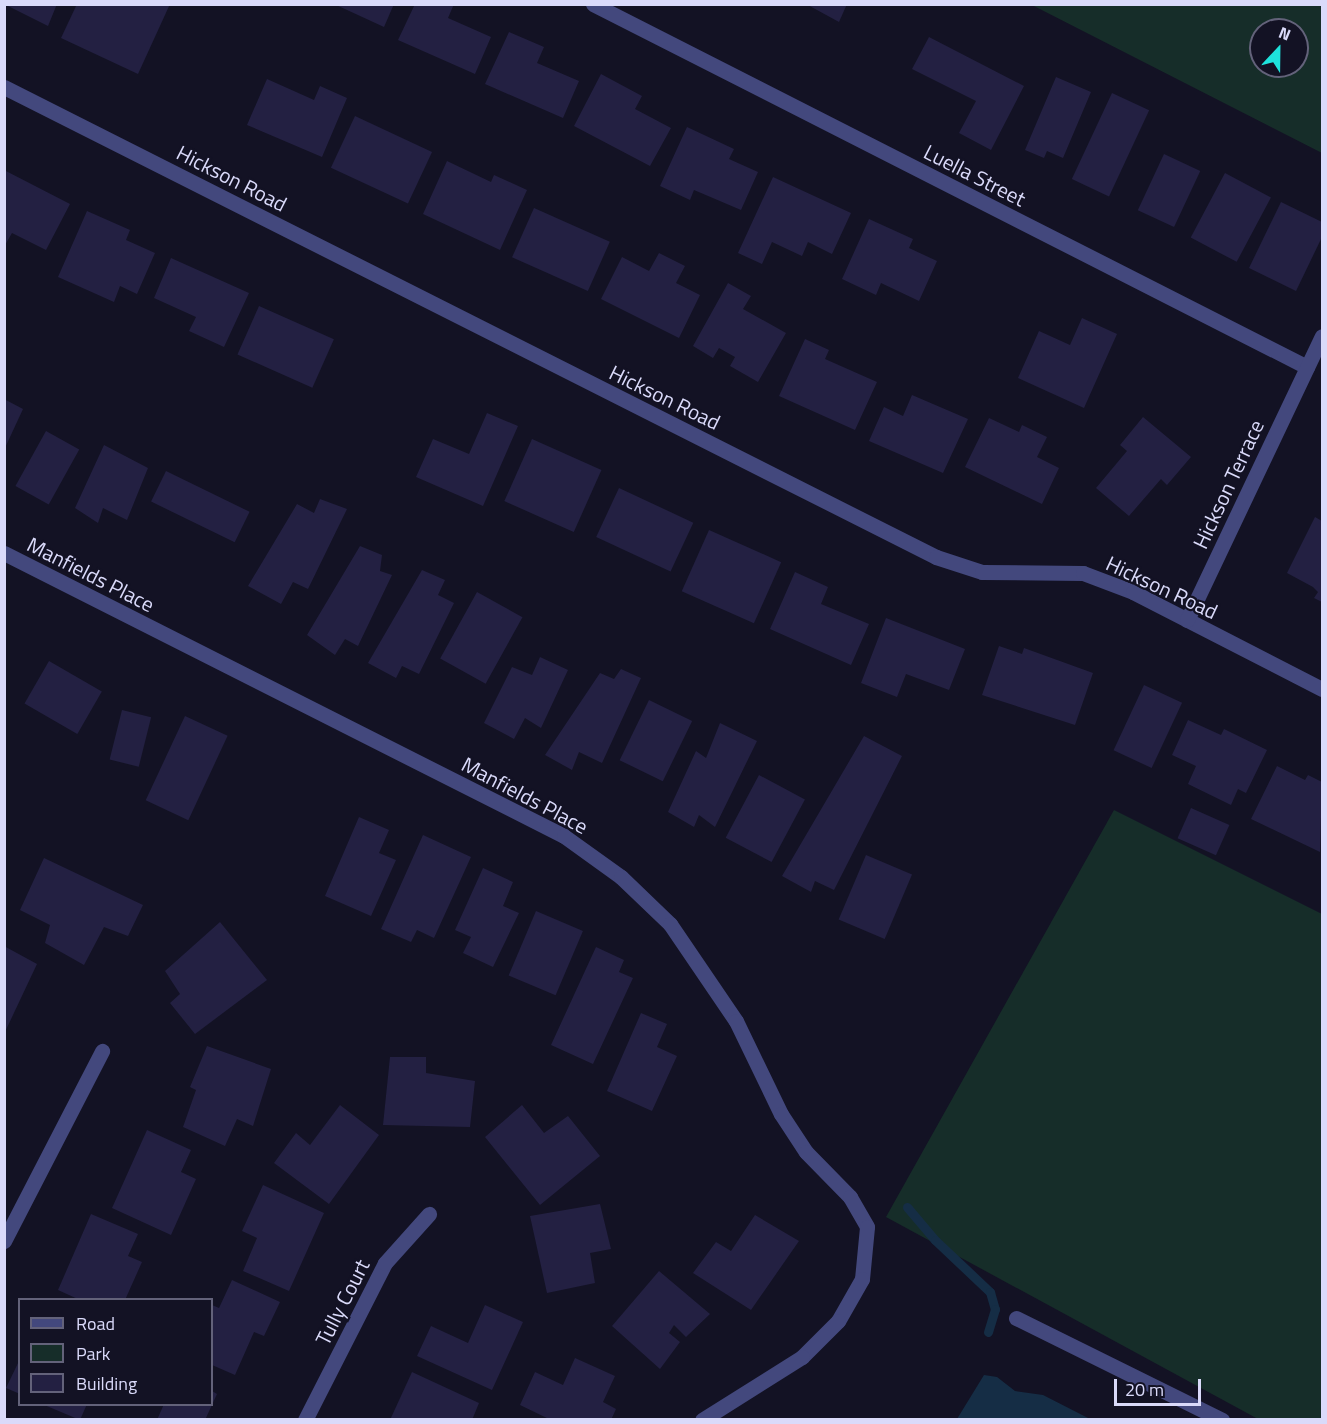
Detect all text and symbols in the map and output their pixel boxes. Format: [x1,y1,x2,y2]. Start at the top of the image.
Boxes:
north arrow [1249,18,1309,78]
text: N [1275,20,1295,46]
street label: Hickson Road [173,139,291,217]
street label: Luella Street [920,139,1030,211]
street label: Hickson Road [605,359,725,435]
street label: Hickson Terrace [1187,416,1269,552]
street label: Manfields Place [23,531,159,617]
street label: Hickson Road [1102,550,1222,624]
street label: Manfields Place [458,751,592,839]
street label: Tully Court [310,1255,374,1349]
legend [18,1298,213,1406]
text: Road [76,1310,115,1337]
text: Park [76,1340,110,1367]
scale bar [1117,1367,1204,1405]
text: Building [76,1370,137,1397]
text: 20 m [1125,1376,1164,1403]

